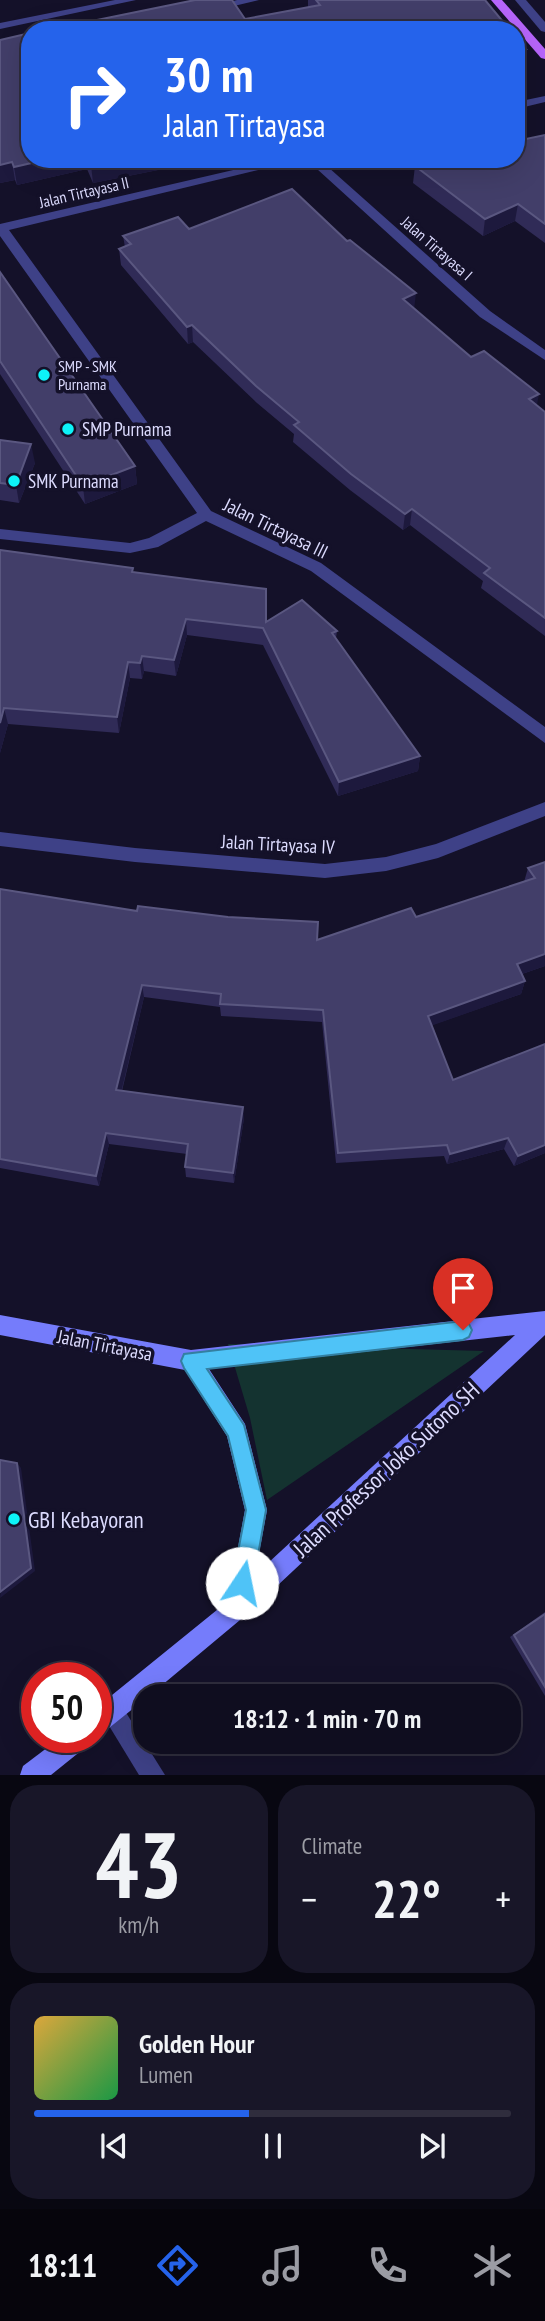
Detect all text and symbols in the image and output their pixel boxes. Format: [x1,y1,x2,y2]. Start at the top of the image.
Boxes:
text: 30 m [164,42,253,106]
icon: right [49,49,140,140]
text: Jalan Tirtayasa [164,104,326,146]
street label: Jalan Tirtayasa II [36,172,131,212]
street label: Jalan Tirtayasa I [397,211,477,284]
place label: SMP - SMK Purnama [58,356,117,394]
marker: SMP - SMK Purnama [36,367,52,383]
place label: SMP Purnama [82,417,172,441]
marker: SMP Purnama [60,421,76,437]
place label: SMK Purnama [28,469,119,493]
marker: SMK Purnama [6,473,22,489]
street label: Jalan Tirtayasa III [219,492,332,564]
street label: Jalan Tirtayasa IV [220,829,335,859]
pin [433,1258,493,1330]
icon: arrive [444,1269,482,1307]
street label: Jalan Tirtayasa [55,1324,154,1366]
street label: Jalan Professor Joko Sutono SH [286,1375,485,1563]
place label: GBI Kebayoran [28,1505,144,1534]
marker: GBI Kebayoran [6,1511,22,1527]
position arrow [205,1546,279,1620]
speed limit sign: 50 [21,1662,112,1753]
text: 18:12 · 1 min · 70 m [233,1702,421,1735]
text: 43 [95,1805,182,1923]
text: Climate [302,1831,362,1860]
text: 22° [372,1865,441,1932]
text: − [302,1874,317,1923]
text: + [495,1874,511,1923]
text: km/h [118,1910,159,1939]
text: Golden Hour [139,2027,254,2060]
text: Lumen [139,2060,193,2089]
icon: previous [95,2127,133,2165]
icon: pause [254,2127,292,2165]
icon: next [413,2127,451,2165]
icon: directions [153,2241,202,2290]
icon: music [258,2241,307,2290]
icon: phone [363,2241,412,2290]
icon: climate [468,2241,517,2290]
text: 18:11 [28,2244,97,2286]

